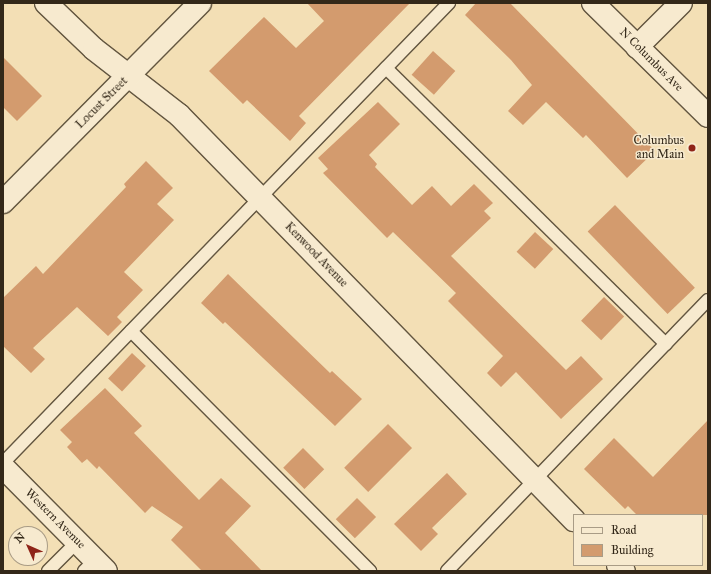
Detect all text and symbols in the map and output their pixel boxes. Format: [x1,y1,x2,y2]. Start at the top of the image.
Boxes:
street label: N Columbus Ave [616,25,686,95]
street label: Locust Street [73,74,131,132]
place label: Columbus and Main [634,134,684,162]
marker: Columbus and Main [687,143,697,153]
street label: Kenwood Avenue [281,220,351,290]
street label: Western Avenue [22,486,88,552]
legend [573,514,703,566]
text: Road [611,523,637,537]
north arrow [8,526,48,566]
text: N [12,530,28,546]
text: Building [611,543,653,557]

